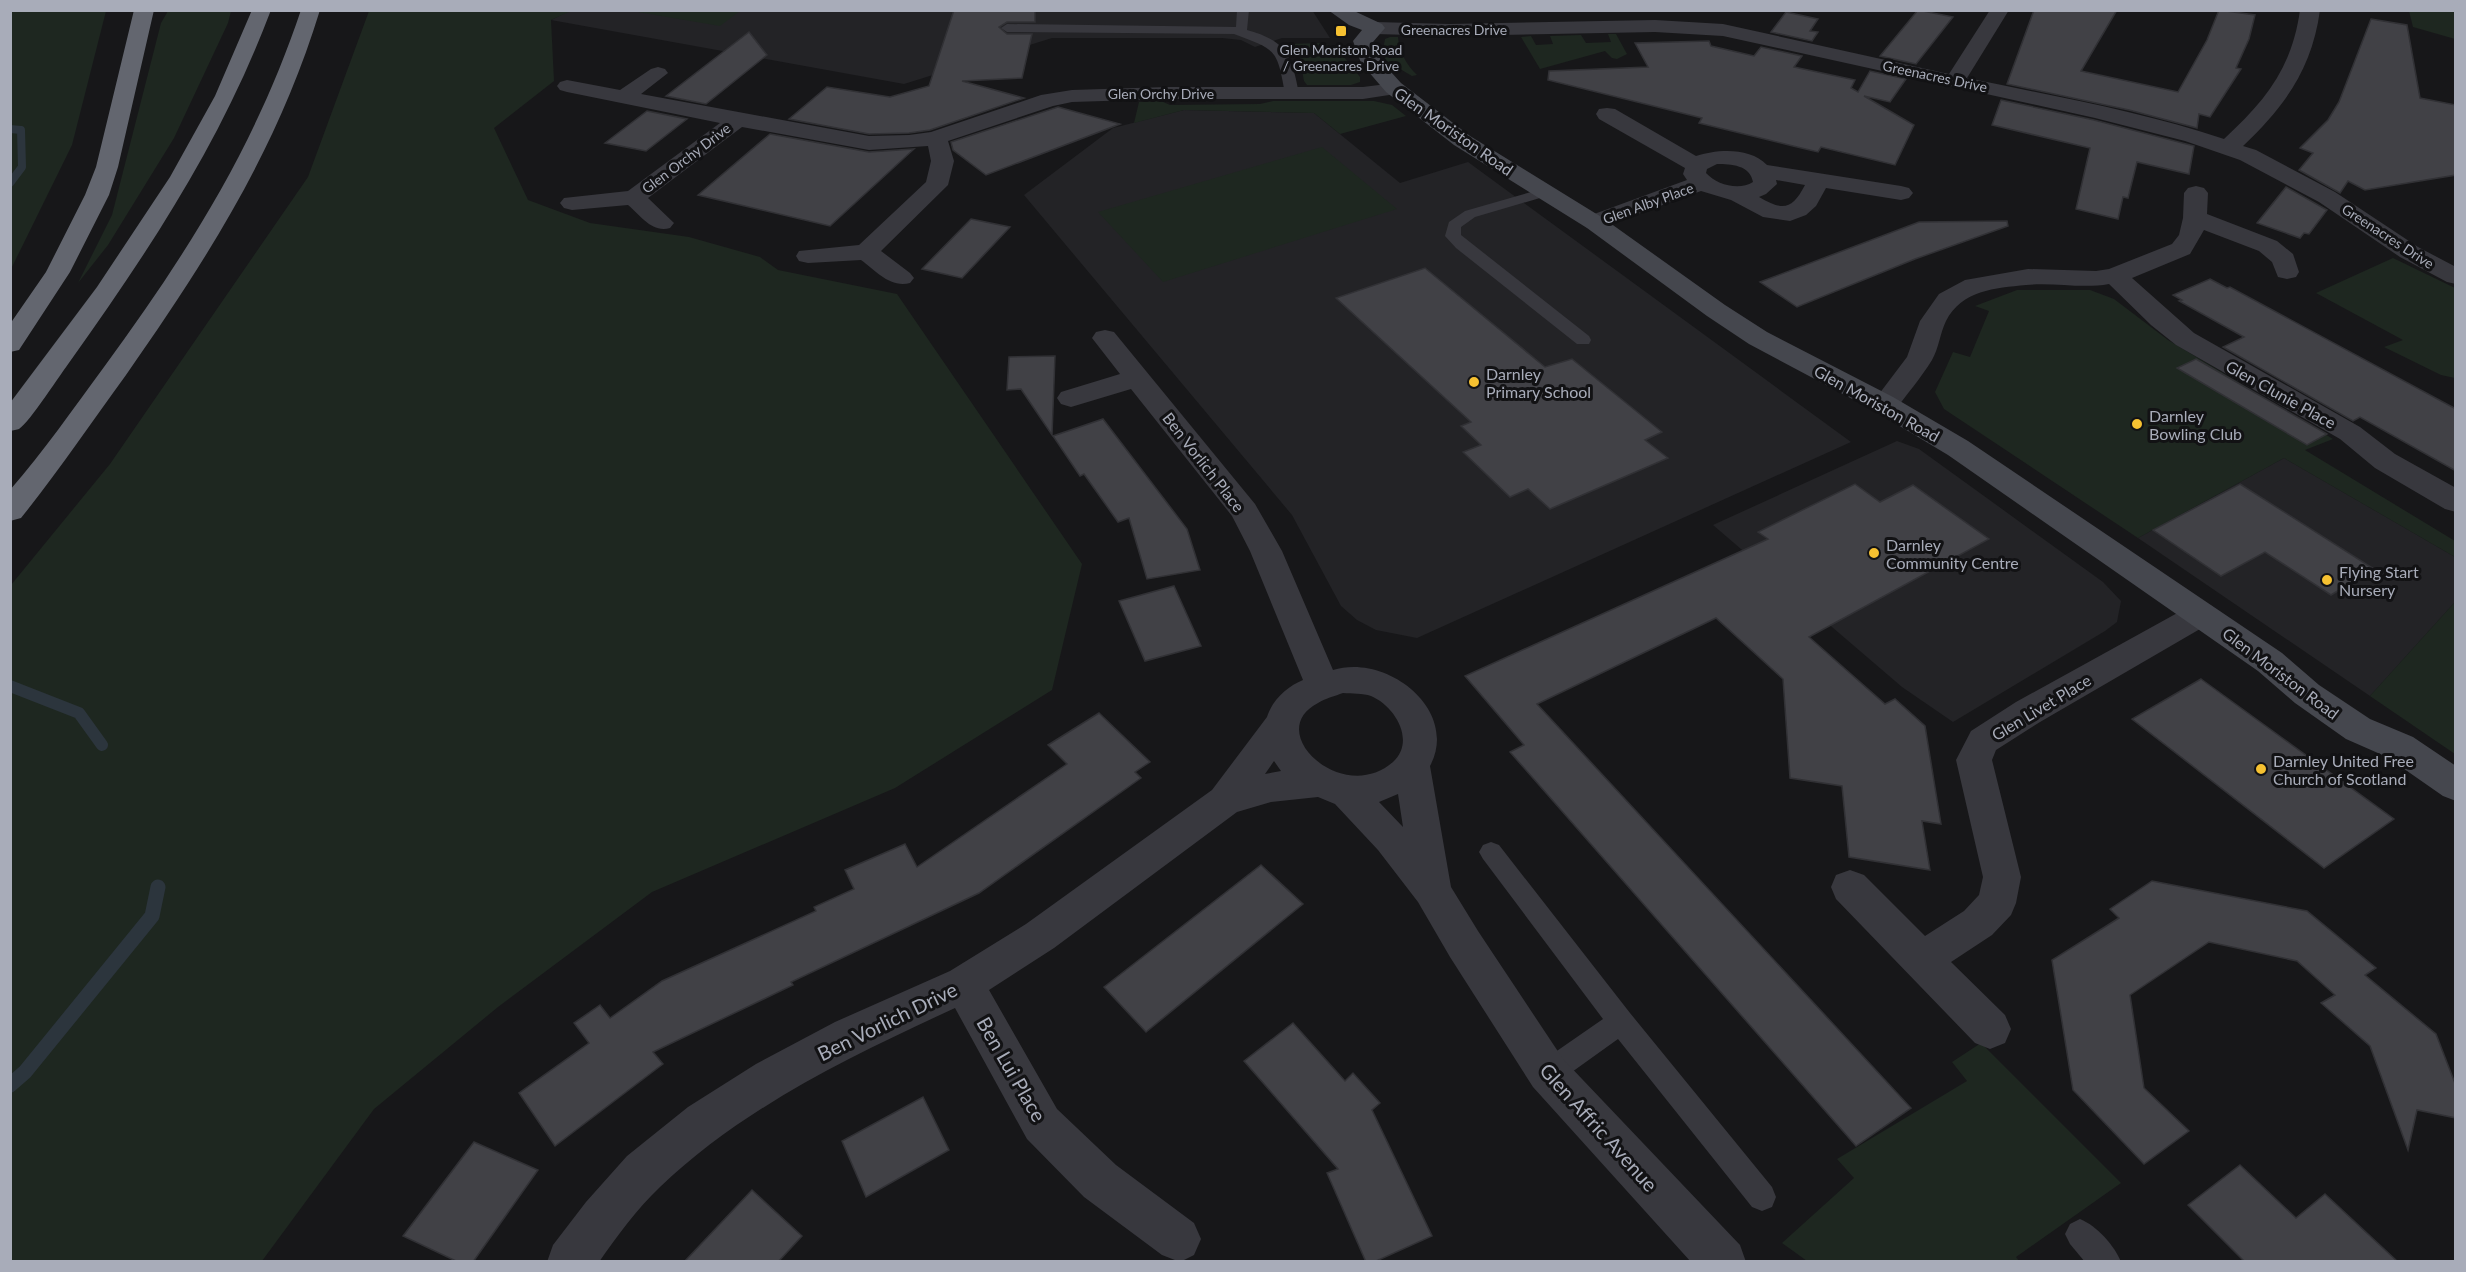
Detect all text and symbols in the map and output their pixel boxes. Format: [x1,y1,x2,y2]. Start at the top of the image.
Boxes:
street label: Greenacres Drive [1401,21,1507,38]
marker: Glen Moriston Road / Greenacres Drive [1334,24,1348,38]
place label: Glen Moriston Road / Greenacres Drive [1280,41,1402,74]
street label: Greenacres Drive [1881,57,1989,95]
street label: Glen Moriston Road [1391,83,1517,179]
street label: Glen Orchy Drive [1108,85,1214,102]
street label: Glen Orchy Drive [638,119,734,197]
street label: Glen Alby Place [1600,179,1696,227]
street label: Greenacres Drive [2339,200,2437,272]
street label: Glen Clunie Place [2223,356,2339,432]
street label: Glen Moriston Road [1811,361,1943,445]
place label: Darnley Primary School [1486,364,1591,401]
marker: Darnley Primary School [1467,375,1481,389]
place label: Darnley Bowling Club [2149,406,2242,443]
street label: Ben Vorlich Place [1159,408,1249,516]
marker: Darnley Bowling Club [2130,417,2144,431]
place label: Darnley Community Centre [1886,535,2019,572]
marker: Darnley Community Centre [1867,546,1881,560]
place label: Flying Start Nursery [2339,562,2419,599]
marker: Flying Start Nursery [2320,573,2334,587]
street label: Glen Moriston Road [2219,623,2343,723]
street label: Glen Livet Place [1988,670,2094,744]
place label: Darnley United Free Church of Scotland [2273,751,2414,788]
marker: Darnley United Free Church of Scotland [2254,762,2268,776]
street label: Ben Vorlich Drive [813,977,961,1065]
street label: Ben Lui Place [972,1012,1052,1126]
street label: Glen Affric Avenue [1535,1058,1663,1196]

